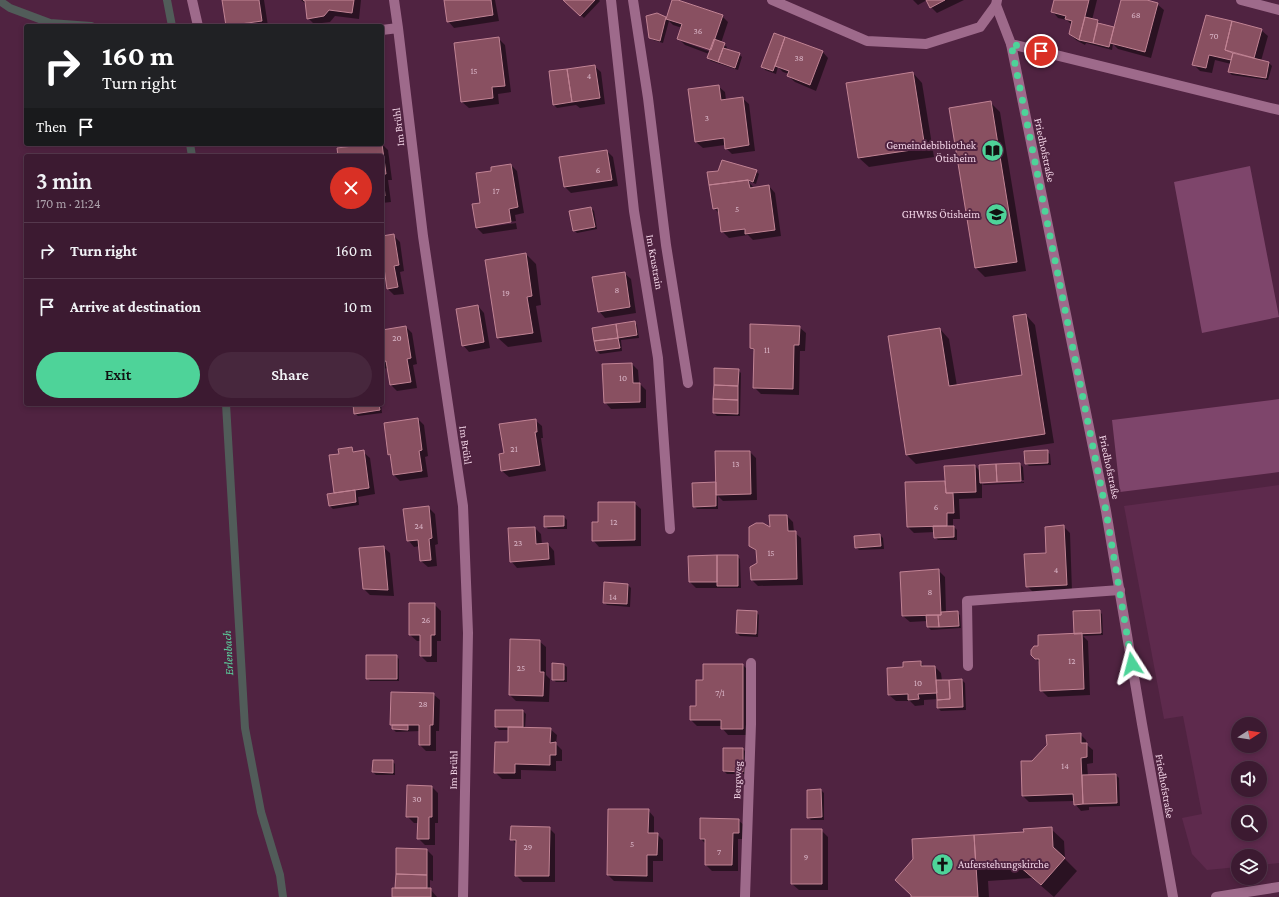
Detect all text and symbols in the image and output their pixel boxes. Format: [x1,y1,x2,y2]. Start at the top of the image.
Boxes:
house number: 68 [1131,10,1141,20]
house number: 36 [694,26,703,36]
house number: 70 [1209,31,1219,41]
pin [1024,34,1058,68]
icon: right [36,40,88,92]
text: 160 m [102,40,174,71]
icon: arrive [1030,40,1052,62]
house number: 38 [794,53,804,63]
house number: 15 [470,66,478,76]
house number: 4 [587,71,592,81]
text: Turn right [102,73,176,93]
street label: Im Brühl [390,107,406,147]
house number: 3 [705,113,709,123]
icon: arrive [75,116,97,138]
street label: Friedhofstraße [1032,117,1058,183]
text: Then [36,119,67,135]
library icon: Gemeindebibliothek Ötisheim [979,138,1005,164]
place label: Gemeindebibliothek Ötisheim [886,139,977,164]
house number: 6 [596,165,601,175]
text: 3 min [36,167,92,194]
button: close [330,167,372,209]
house number: 17 [492,186,500,196]
text: 170 m · 21:24 [36,196,101,211]
school or university icon: GHWRS Ötisheim [983,201,1009,227]
house number: 5 [735,204,739,214]
place label: GHWRS Ötisheim [902,208,980,220]
street label: Im Krustrain [644,233,666,291]
icon: right [36,240,58,262]
text: Turn right [70,243,137,259]
text: 160 m [336,243,372,259]
house number: 8 [615,285,620,295]
house number: 19 [502,288,510,298]
icon: arrive [36,296,58,318]
text: Arrive at destination [70,299,201,315]
text: 10 m [344,299,372,315]
house number: 20 [392,333,402,343]
house number: 11 [764,345,770,355]
button: Exit [36,352,200,398]
button: Share [208,352,372,398]
house number: 10 [619,373,627,383]
street label: Im Brühl [457,425,475,465]
street label: Friedhofstraße [1097,434,1123,500]
house number: 21 [510,444,518,454]
house number: 13 [732,459,740,469]
house number: 6 [934,502,939,512]
house number: 12 [610,517,618,527]
house number: 24 [415,521,424,531]
house number: 23 [514,538,522,548]
house number: 15 [767,548,775,558]
house number: 4 [1054,565,1059,575]
house number: 8 [928,587,933,597]
house number: 14 [609,592,617,602]
house number: 26 [422,615,431,625]
water label: Erlenbach [220,630,236,676]
position arrow [1111,643,1153,685]
house number: 12 [1068,656,1076,666]
house number: 25 [517,663,525,673]
house number: 10 [914,678,922,688]
house number: 7/1 [715,688,725,698]
house number: 28 [418,699,428,709]
north arrow [1231,717,1267,753]
map controls [1231,717,1267,885]
street label: Im Brühl [447,750,459,790]
street label: Friedhofstraße [1153,753,1177,819]
street label: Bergweg [730,760,745,799]
house number: 14 [1061,761,1069,771]
button: sound [1231,761,1267,797]
house number: 30 [412,794,422,804]
button: search [1231,805,1267,841]
house number: 5 [630,839,634,849]
house number: 29 [524,842,533,852]
house number: 7 [717,847,721,857]
button: layers [1231,849,1267,885]
church icon: Auferstehungskirche [929,851,955,877]
house number: 9 [804,852,809,862]
place label: Auferstehungskirche [958,858,1049,871]

